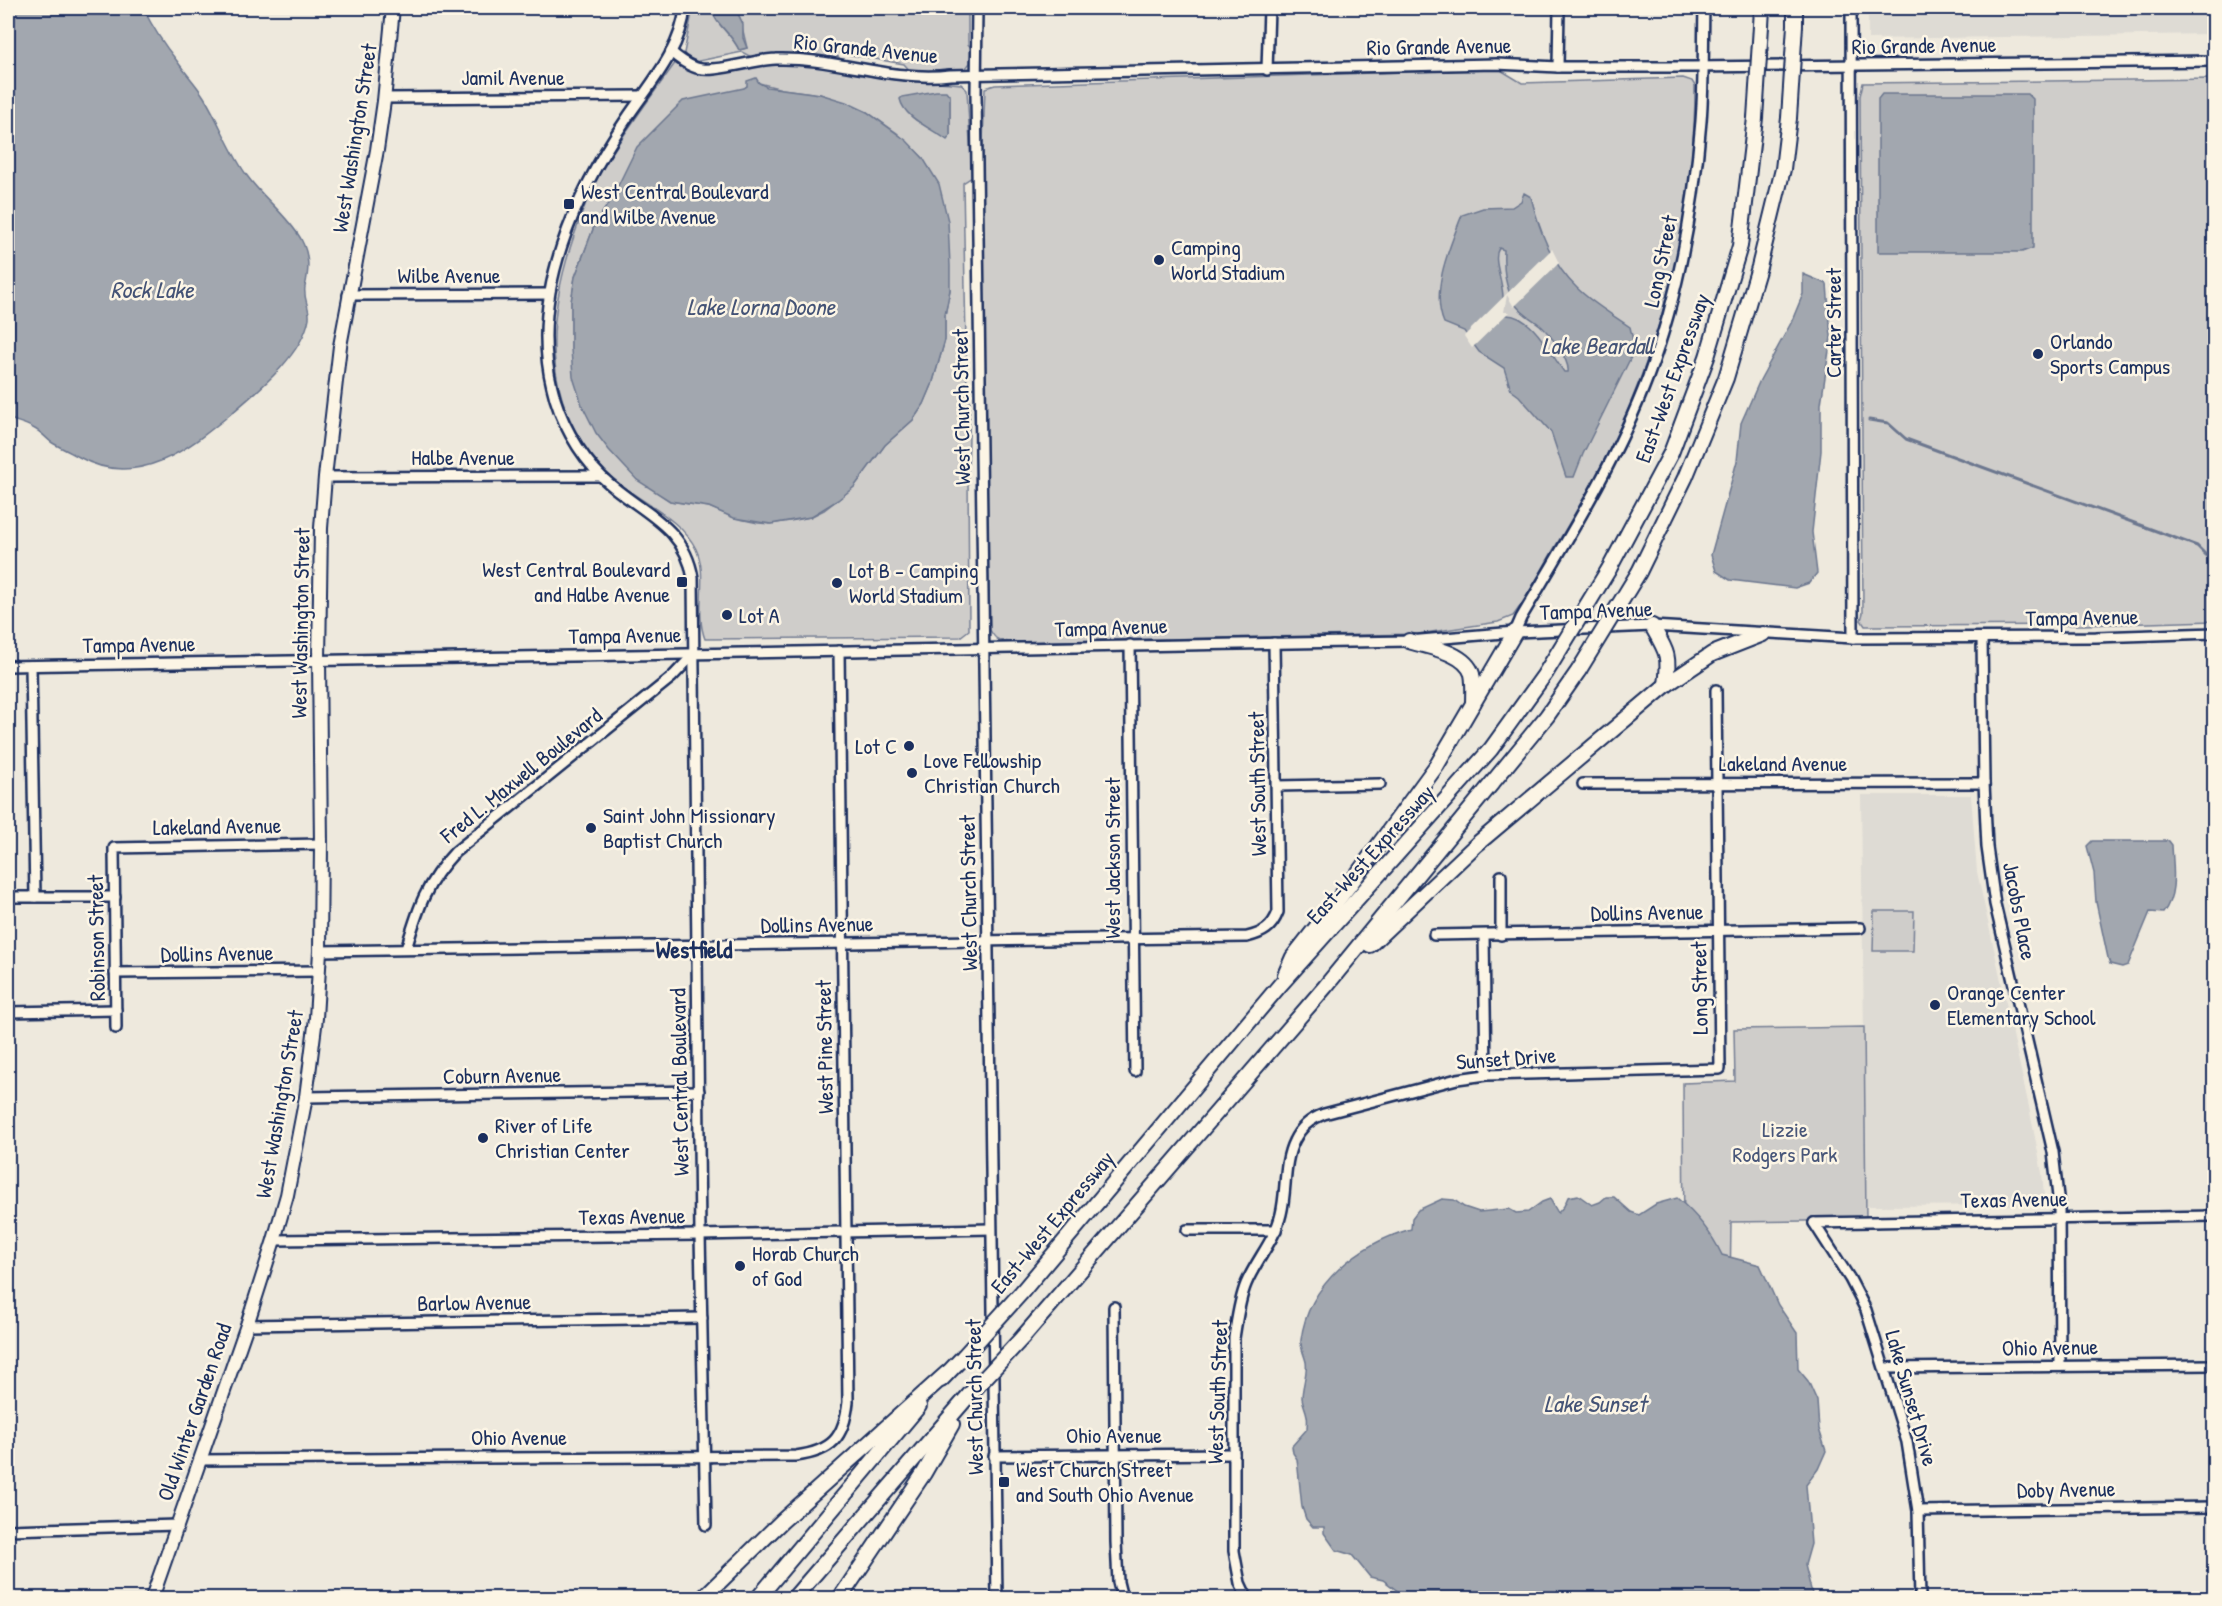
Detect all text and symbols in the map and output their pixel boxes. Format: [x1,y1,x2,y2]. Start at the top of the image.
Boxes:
street label: Rio Grande Avenue [793,26,940,71]
street label: Rio Grande Avenue [1851,29,1997,61]
street label: Rio Grande Avenue [1366,30,1512,62]
street label: West Washington Street [324,41,384,234]
street label: Jamil Avenue [461,62,565,92]
place label: West Central Boulevard and Wilbe Avenue [581,176,769,231]
marker: West Central Boulevard and Wilbe Avenue [562,197,576,211]
street label: Long Street [1636,212,1684,310]
place label: Camping World Stadium [1171,232,1285,287]
marker: Camping World Stadium [1152,253,1166,267]
street label: Wilbe Avenue [397,260,501,290]
street label: Carter Street [1818,267,1848,378]
water label: Rock Lake [110,273,195,305]
street label: East-West Expressway [1627,289,1717,467]
water label: Lake Lorna Doone [687,290,837,322]
place label: Orlando Sports Campus [2050,326,2170,381]
street label: West Church Street [945,328,977,485]
water label: Lake Beardall [1542,329,1656,361]
marker: Orlando Sports Campus [2031,347,2045,361]
street label: Halbe Avenue [411,442,515,472]
street label: West Washington Street [283,527,317,719]
place label: West Central Boulevard and Halbe Avenue [482,554,670,609]
place label: Lot B - Camping World Stadium [849,555,979,610]
marker: West Central Boulevard and Halbe Avenue [675,575,689,589]
marker: Lot B - Camping World Stadium [830,576,844,590]
street label: Tampa Avenue [1539,593,1653,627]
place label: Lot A [739,600,780,630]
street label: Tampa Avenue [2025,601,2139,633]
marker: Lot A [720,608,734,622]
street label: Tampa Avenue [1054,610,1168,644]
street label: Tampa Avenue [568,619,682,651]
street label: Tampa Avenue [82,628,196,660]
street label: Fred L. Maxwell Boulevard [433,700,608,850]
street label: West South Street [1241,711,1273,856]
place label: Lot C [855,731,897,761]
marker: Lot C [902,739,916,753]
place label: Love Fellowship Christian Church [924,745,1060,800]
street label: Lakeland Avenue [1719,748,1848,778]
marker: Love Fellowship Christian Church [905,766,919,780]
street label: West Jackson Street [1097,777,1127,939]
street label: East-West Expressway [1299,778,1441,930]
place label: Saint John Missionary Baptist Church [603,800,776,855]
street label: Lakeland Avenue [152,810,282,842]
street label: West Church Street [952,814,984,971]
marker: Saint John Missionary Baptist Church [584,821,598,835]
street label: Jacobs Place [1996,859,2044,963]
street label: Robinson Street [80,874,112,1001]
street label: Dollins Avenue [1590,896,1704,928]
street label: Dollins Avenue [760,908,874,940]
district label: Westfield [656,933,733,965]
street label: Dollins Avenue [160,937,274,969]
street label: Long Street [1683,941,1715,1035]
place label: Orange Center Elementary School [1947,977,2096,1032]
street label: West Pine Street [808,979,840,1114]
street label: West Central Boulevard [662,988,696,1176]
marker: Orange Center Elementary School [1928,998,1942,1012]
street label: West Washington Street [248,1007,310,1200]
street label: Sunset Drive [1455,1040,1557,1076]
street label: Coburn Avenue [443,1059,562,1091]
place label: River of Life Christian Center [495,1110,630,1165]
park label: Lizzie Rodgers Park [1733,1114,1837,1169]
marker: River of Life Christian Center [476,1131,490,1145]
street label: East-West Expressway [983,1144,1121,1300]
street label: Texas Avenue [1960,1183,2068,1215]
street label: Texas Avenue [578,1200,686,1232]
place label: Horab Church of God [752,1238,859,1293]
marker: Horab Church of God [733,1259,747,1273]
street label: Barlow Avenue [417,1286,531,1318]
street label: West Church Street [958,1318,990,1475]
street label: Old Winter Garden Road [150,1319,239,1505]
street label: West South Street [1199,1319,1235,1465]
street label: Lake Sunset Drive [1878,1327,1946,1470]
street label: Ohio Avenue [2002,1331,2099,1363]
water label: Lake Sunset [1544,1387,1650,1419]
street label: Ohio Avenue [1066,1420,1162,1450]
street label: Ohio Avenue [471,1422,567,1452]
place label: West Church Street and South Ohio Avenue [1016,1454,1194,1509]
street label: Doby Avenue [2016,1473,2116,1505]
marker: West Church Street and South Ohio Avenue [997,1475,1011,1489]

